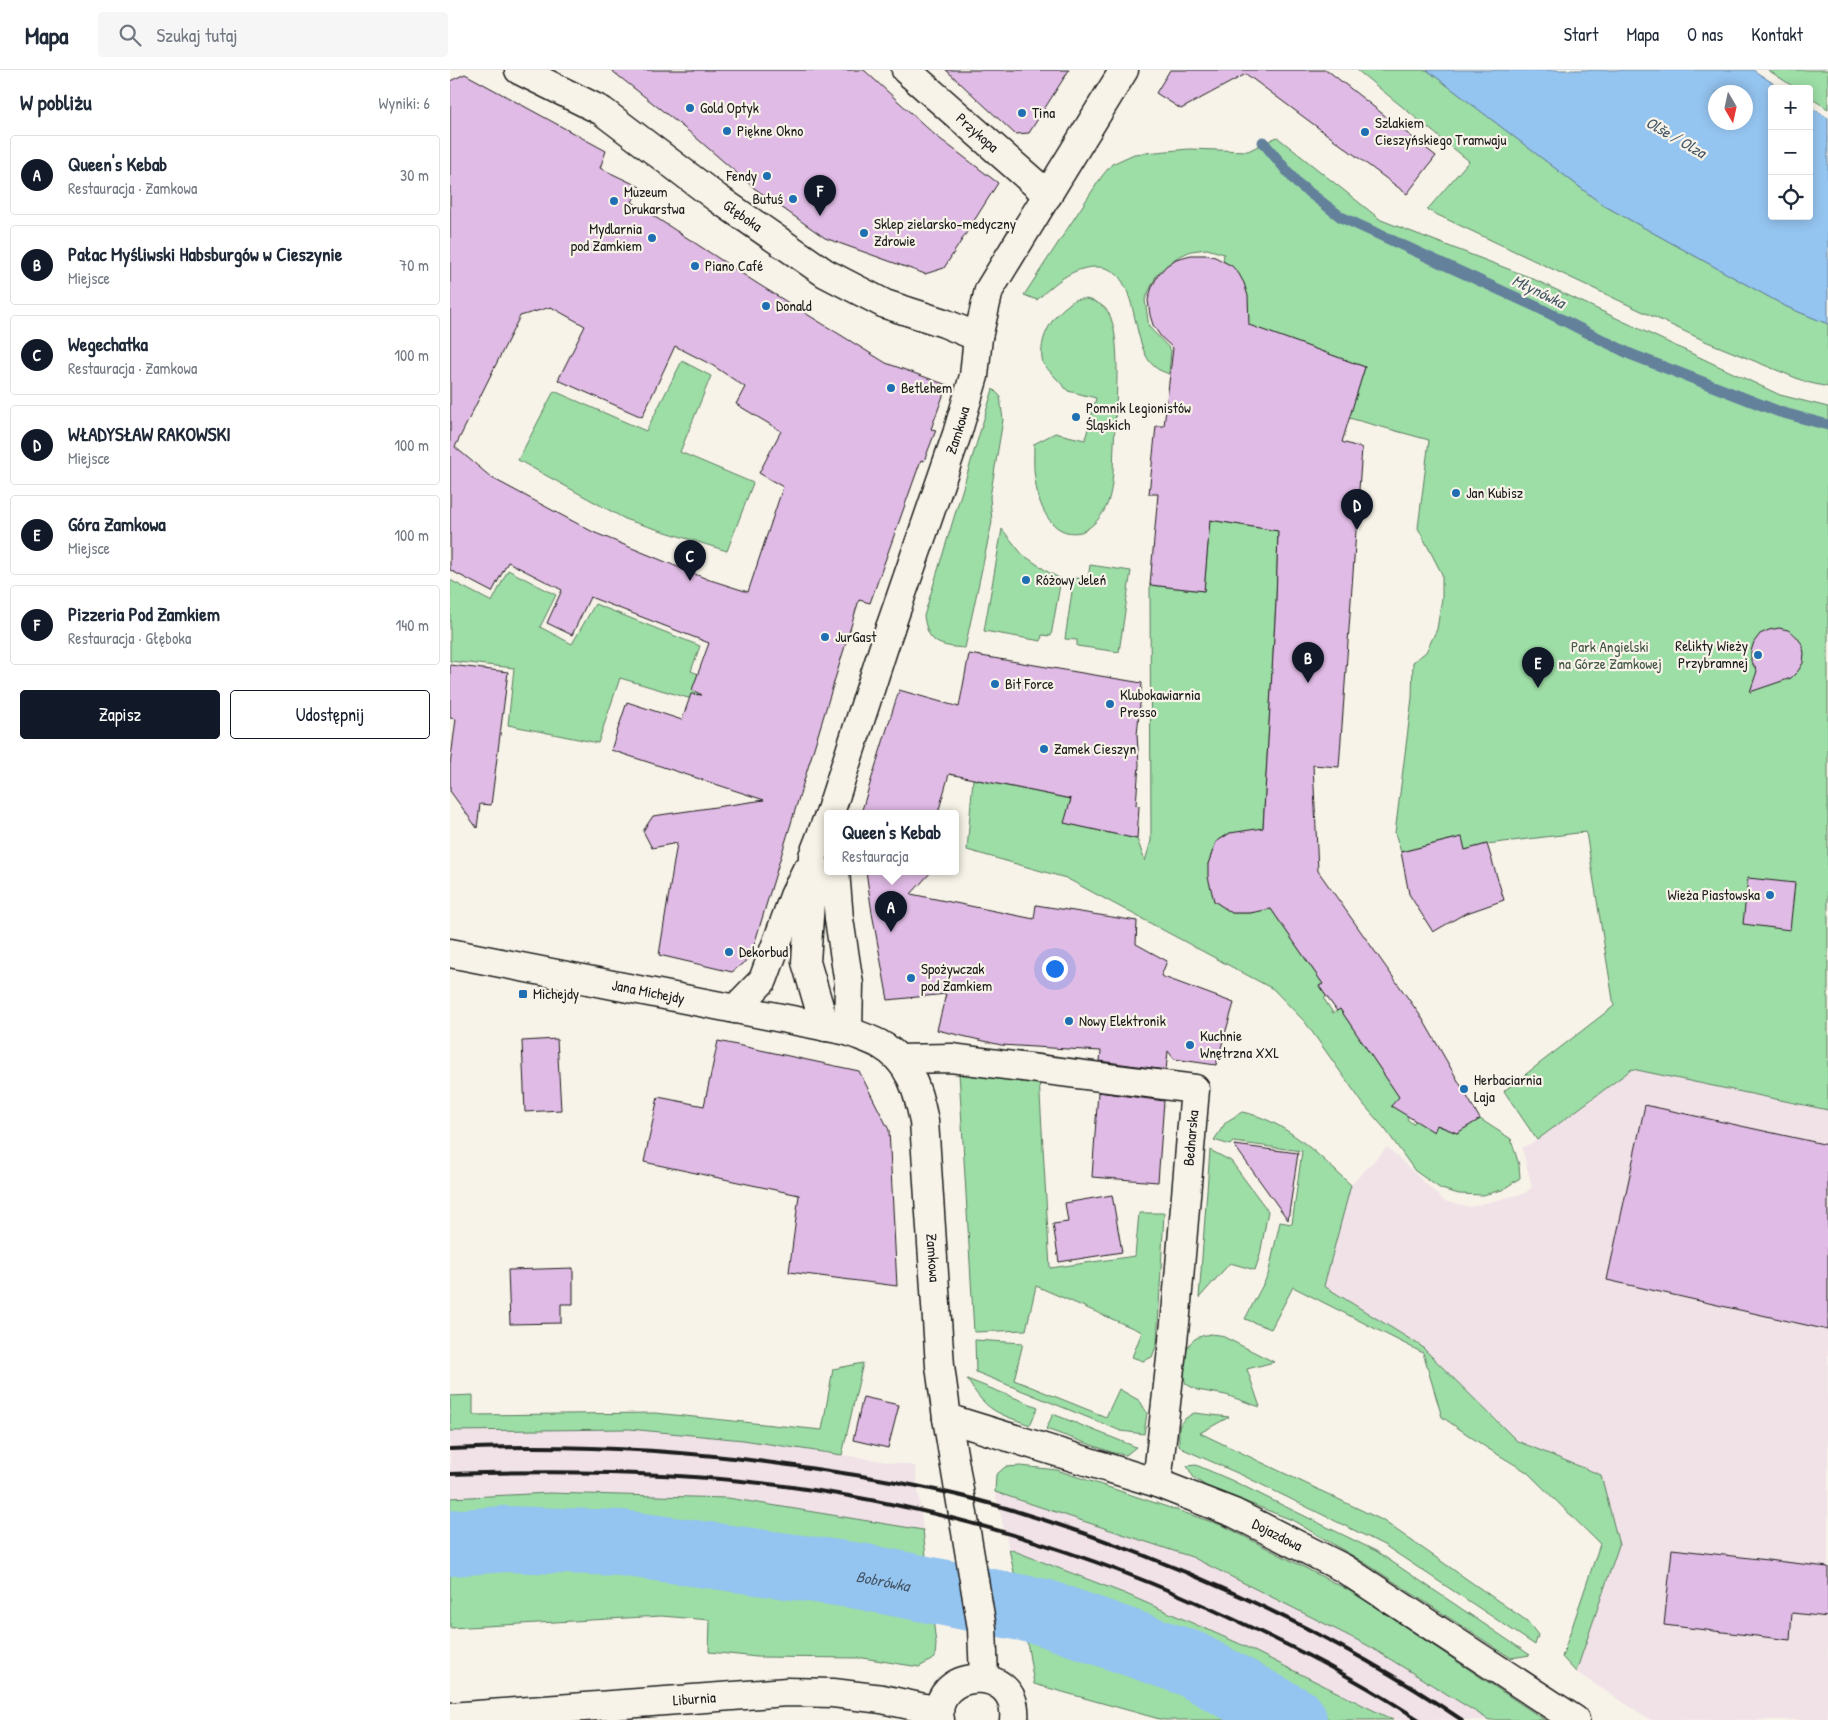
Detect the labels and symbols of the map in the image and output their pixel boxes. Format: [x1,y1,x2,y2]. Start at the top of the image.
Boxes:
north arrow [1708,85,1753,130]
place label: Gold Optyk [700,97,759,118]
marker: Gold Optyk [684,102,696,114]
place label: Tina [1032,102,1055,123]
marker: Tina [1016,107,1028,119]
street label: Przykopa [952,108,1004,157]
water label: Olše / Olza [1642,111,1712,164]
place label: Szlakiem Cieszyńskiego Tramwaju [1375,112,1507,150]
place label: Piękne Okno [737,120,803,141]
marker: Piękne Okno [721,125,733,137]
marker: Szlakiem Cieszyńskiego Tramwaju [1359,126,1371,138]
place label: Fendy [725,165,757,186]
marker: Fendy [761,170,773,182]
pin: F [804,175,836,216]
place label: Muzeum Drukarstwa [624,181,685,219]
place label: Butuś [752,188,783,209]
marker: Butuś [787,193,799,205]
street label: Głęboka [719,194,767,236]
marker: Muzeum Drukarstwa [608,195,620,207]
place label: Sklep zielarsko-medyczny Zdrowie [874,213,1016,251]
place label: Mydlarnia pod Zamkiem [571,218,642,256]
marker: Sklep zielarsko-medyczny Zdrowie [858,227,870,239]
marker: Mydlarnia pod Zamkiem [646,232,658,244]
place label: Piano Café [705,255,763,276]
marker: Piano Café [689,260,701,272]
water label: Młynówka [1509,269,1571,314]
place label: Donald [776,295,812,316]
marker: Donald [760,300,772,312]
place label: Betlehem [901,377,952,398]
marker: Betlehem [885,382,897,394]
place label: Pomnik Legionistów Śląskich [1086,397,1191,435]
street label: Zamkowa [940,404,975,457]
marker: Pomnik Legionistów Śląskich [1070,411,1082,423]
place label: Jan Kubisz [1466,482,1524,503]
marker: Jan Kubisz [1450,487,1462,499]
pin: D [1341,489,1373,530]
pin: C [674,540,706,581]
place label: Różowy Jeleń [1036,569,1107,590]
marker: Różowy Jeleń [1020,574,1032,586]
place label: JurGast [835,626,877,647]
marker: JurGast [819,631,831,643]
place label: Relikty Wieży Przybramnej [1675,635,1748,673]
park label: Park Angielski na Górze Zamkowej [1558,636,1662,674]
pin: B [1292,642,1324,683]
pin: E [1522,647,1554,688]
marker: Relikty Wieży Przybramnej [1752,649,1764,661]
place label: Bit Force [1005,673,1054,694]
marker: Bit Force [989,678,1001,690]
place label: Klubokawiarnia Presso [1120,684,1200,722]
marker: Klubokawiarnia Presso [1104,698,1116,710]
place label: Zamek Cieszyn [1054,738,1136,759]
marker: Zamek Cieszyn [1038,743,1050,755]
place label: Wieża Piastowska [1667,884,1760,905]
marker: Wieża Piastowska [1764,889,1776,901]
pin: A [875,891,907,932]
place label: Dekorbud [739,941,788,962]
marker: Dekorbud [723,946,735,958]
your location [1042,956,1068,982]
place label: Spożywczak pod Zamkiem [921,958,992,996]
marker: Spożywczak pod Zamkiem [905,972,917,984]
street label: Jana Michejdy [610,974,687,1009]
place label: Michejdy [533,983,579,1004]
marker: Michejdy [517,988,529,1000]
place label: Nowy Elektronik [1079,1010,1166,1031]
marker: Nowy Elektronik [1063,1015,1075,1027]
place label: Kuchnie Wnętrzna XXL [1200,1025,1279,1063]
marker: Kuchnie Wnętrzna XXL [1184,1039,1196,1051]
place label: Herbaciarnia Laja [1474,1069,1542,1107]
marker: Herbaciarnia Laja [1458,1083,1470,1095]
street label: Bednarska [1178,1109,1203,1167]
street label: Zamkowa [921,1233,946,1283]
street label: Dojazdowa [1249,1513,1306,1556]
water label: Bobrówka [854,1565,913,1597]
street label: Liburnia [672,1686,717,1710]

